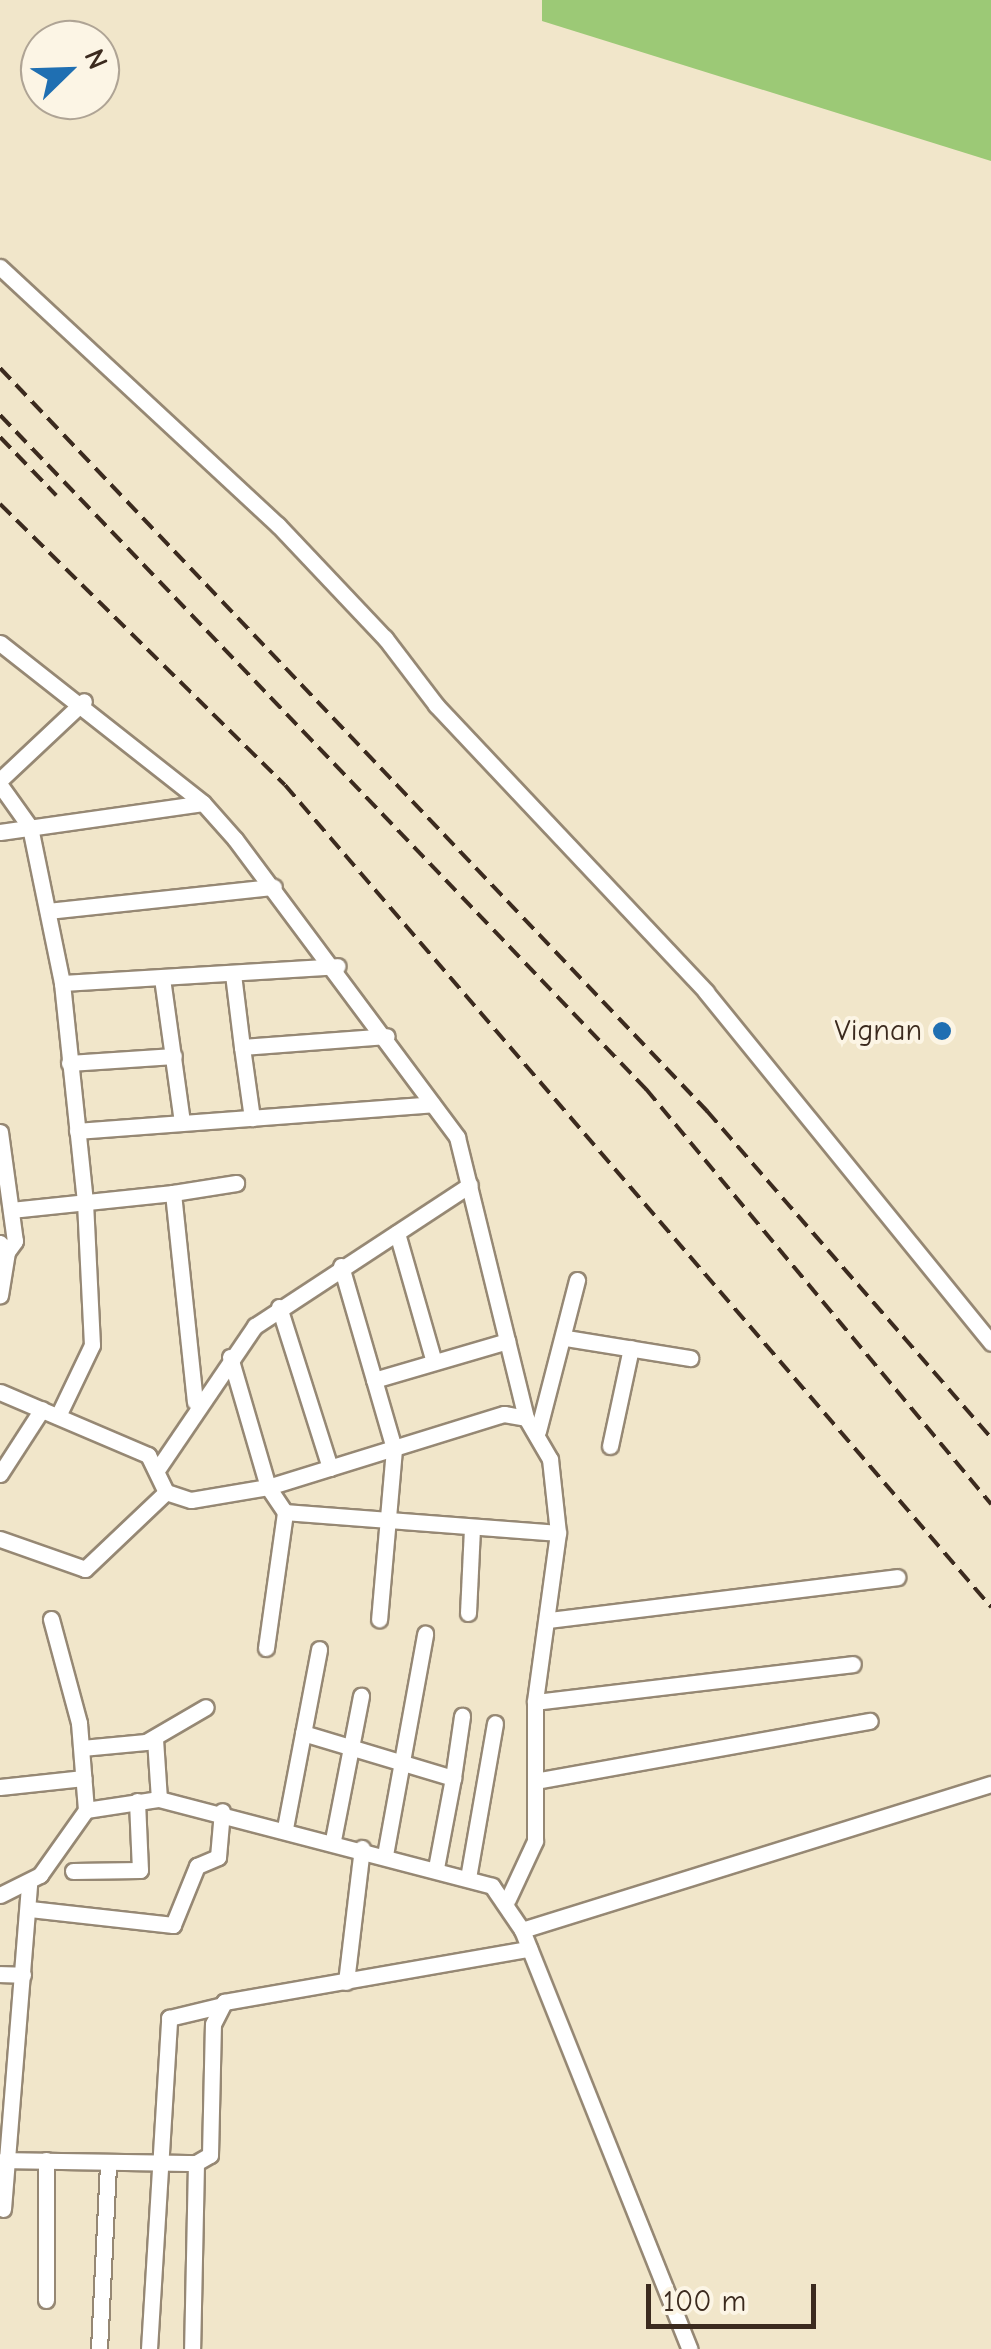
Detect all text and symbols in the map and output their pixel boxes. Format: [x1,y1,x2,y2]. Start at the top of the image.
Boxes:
north arrow [20,20,120,120]
text: N [77,44,114,74]
place label: Vignan [835,1013,922,1049]
marker: Vignan [931,1020,953,1042]
scale bar [651,2264,821,2326]
text: 100 m [663,2284,746,2319]

